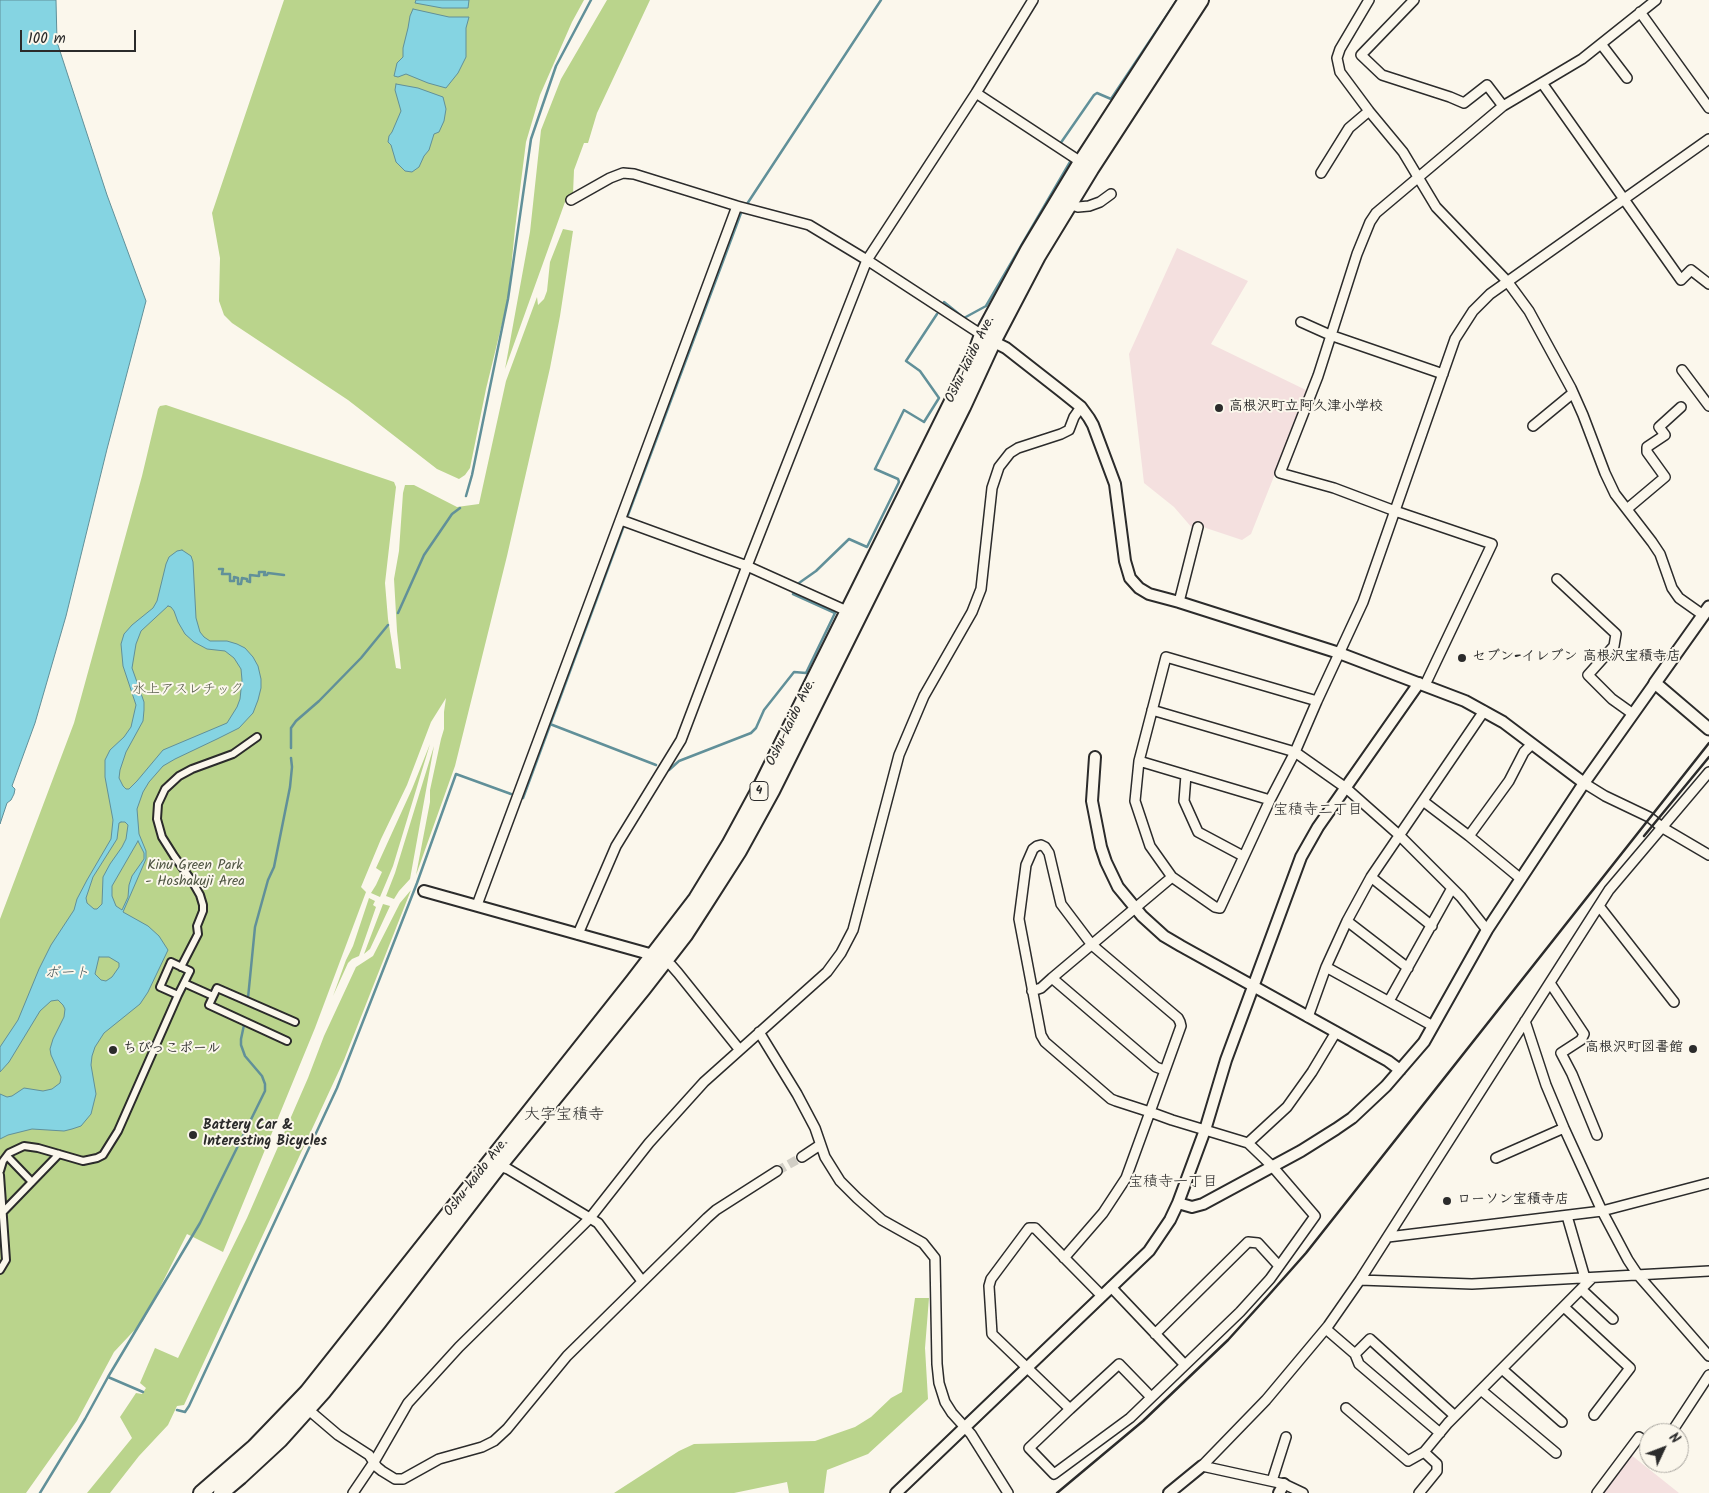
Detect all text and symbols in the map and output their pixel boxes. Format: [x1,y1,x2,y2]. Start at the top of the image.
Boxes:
scale bar [22,20,139,52]
text: 100 m [28,27,66,51]
street label: Oshu-kaido Ave. [943,314,999,406]
place label: 高根沢町立阿久津小学校 [1229,400,1383,416]
marker: 高根沢町立阿久津小学校 [1213,402,1225,414]
place label: セブン-イレブン 高根沢宝積寺店 [1472,650,1681,666]
marker: セブン-イレブン 高根沢宝積寺店 [1456,652,1468,664]
street label: Oshu-kaido Ave. [764,677,820,769]
park label: 水上アスレチック [132,683,244,699]
road number: 4 [750,781,768,800]
district label: 宝積寺二丁目 [1273,802,1363,820]
park label: Kinu Green Park - Hoshakuji Area [145,859,245,892]
water label: ボート [45,965,89,983]
place label: 高根沢町図書館 [1585,1041,1683,1057]
place label: ちびっこポール [123,1042,221,1058]
marker: 高根沢町図書館 [1687,1043,1699,1055]
marker: ちびっこポール [107,1044,119,1056]
district label: 大字宝積寺 [524,1106,604,1126]
place label: Battery Car & Interesting Bicycles [203,1119,327,1152]
marker: Battery Car & Interesting Bicycles [187,1129,199,1141]
street label: Oshu-kaido Ave. [441,1136,513,1220]
district label: 宝積寺一丁目 [1128,1174,1218,1192]
place label: ローソン宝積寺店 [1457,1193,1569,1209]
marker: ローソン宝積寺店 [1441,1195,1453,1207]
north arrow [1639,1423,1689,1473]
text: N [1663,1428,1685,1449]

